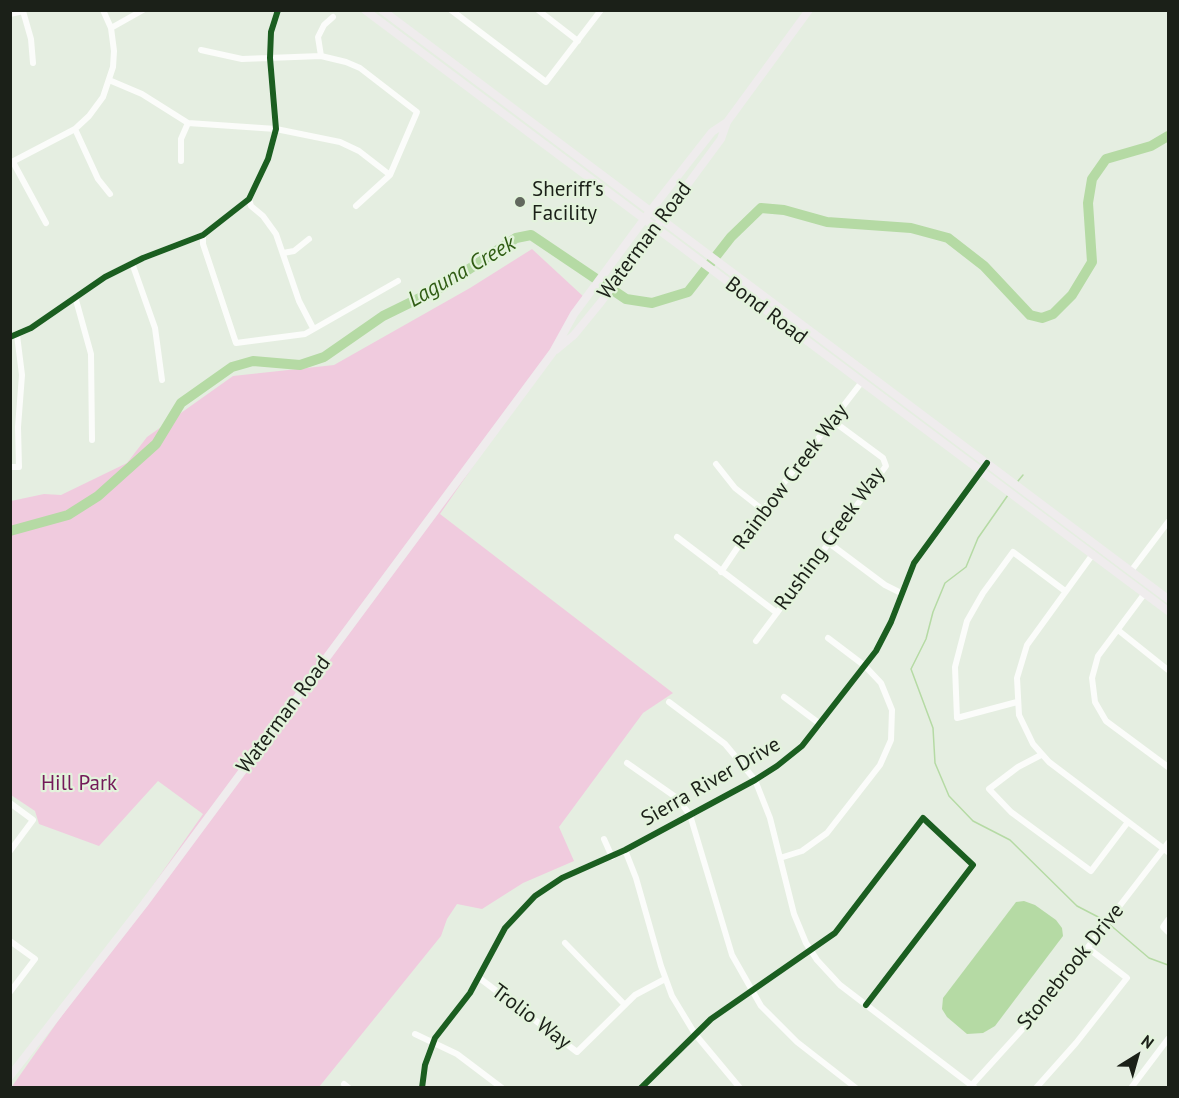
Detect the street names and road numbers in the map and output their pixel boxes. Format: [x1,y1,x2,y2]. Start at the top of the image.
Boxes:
street label: Waterman Road [593,177,697,305]
street label: Bond Road [720,272,812,350]
street label: Rainbow Creek Way [728,399,854,555]
street label: Rushing Creek Way [770,463,890,615]
street label: Waterman Road [232,651,336,779]
street label: Sierra River Drive [637,732,785,832]
street label: Stonebrook Drive [1012,899,1130,1035]
street label: Trolio Way [486,979,576,1055]

